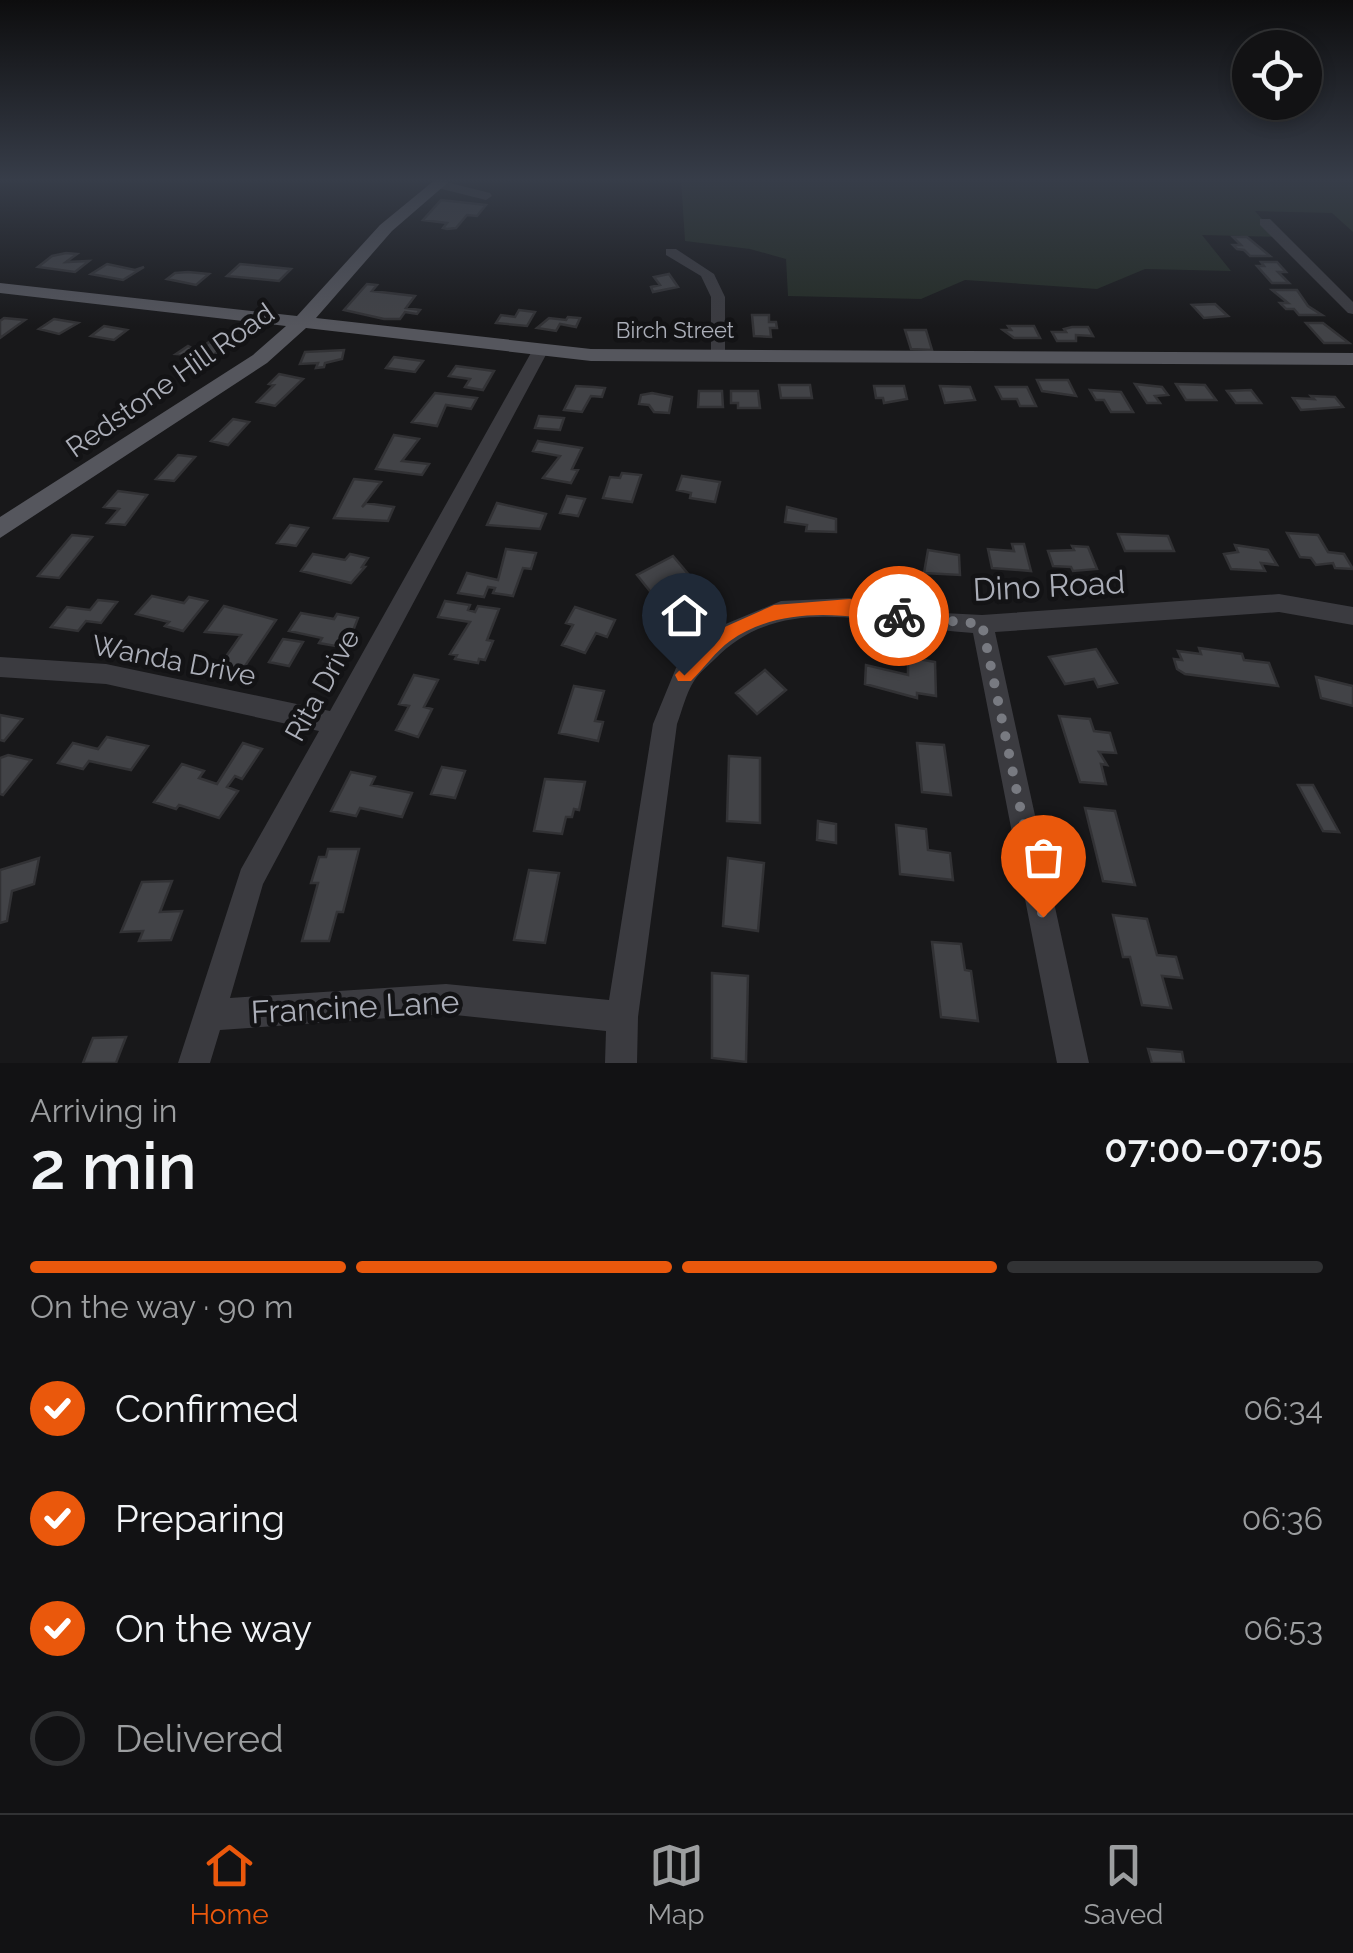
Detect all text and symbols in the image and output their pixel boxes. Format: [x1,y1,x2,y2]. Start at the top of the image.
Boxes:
map controls [1232,30,1322,120]
button: locate [1232,30,1322,120]
street label: Redstone Hill Road [60,296,281,465]
street label: Birch Street [616,317,735,343]
street label: Dino Road [972,563,1126,608]
courier [849,566,949,666]
pin [642,573,727,676]
icon: home [657,588,712,643]
icon: bike [872,589,927,644]
street label: Rita Drive [278,624,367,747]
street label: Wanda Drive [89,628,259,693]
pin [1001,815,1086,918]
icon: bag [1016,830,1071,885]
street label: Francine Lane [250,983,460,1030]
text: Arriving in [30,1092,177,1129]
text: 07:00–07:05 [1104,1126,1323,1171]
text: 2 min [30,1128,197,1204]
text: On the way · 90 m [30,1288,293,1325]
icon: check [30,1381,85,1436]
text: Confirmed [115,1386,299,1431]
text: 06:34 [1244,1390,1323,1427]
icon: check [30,1491,85,1546]
text: Preparing [115,1496,285,1541]
text: 06:36 [1242,1500,1323,1537]
icon: check [30,1601,85,1656]
text: On the way [115,1606,312,1651]
text: 06:53 [1244,1610,1323,1647]
text: Delivered [115,1716,284,1761]
tab: Home [189,1838,269,1931]
tab: Map [648,1838,705,1931]
tab: Saved [1083,1838,1164,1931]

